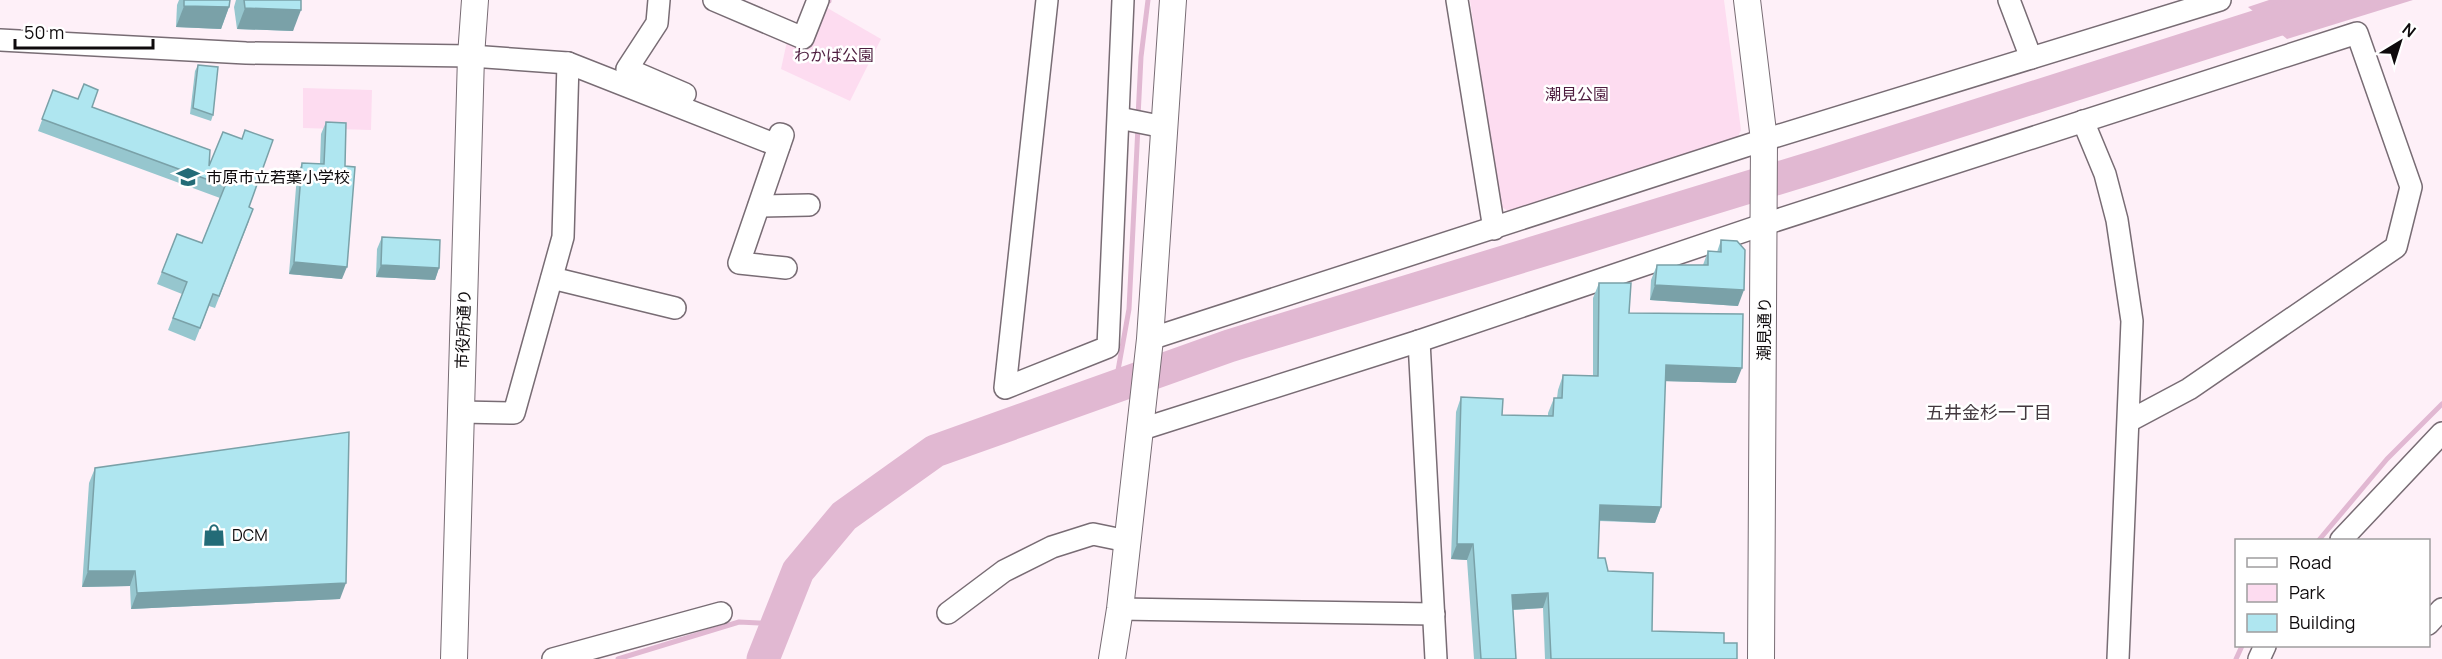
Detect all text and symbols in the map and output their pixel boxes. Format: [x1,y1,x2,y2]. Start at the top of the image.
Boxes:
scale bar [15,12,153,50]
north arrow [2370,12,2430,72]
text: N [2398,18,2421,42]
text: 50 m [24,20,64,44]
park label: わかば公園 [794,44,874,66]
park label: 潮見公園 [1545,83,1609,105]
school or university icon: 市原市立若葉小学校 [175,164,201,190]
place label: 市原市立若葉小学校 [206,166,350,188]
street label: 市役所通り [451,289,475,369]
street label: 潮見通り [1752,297,1776,361]
district label: 五井金杉一丁目 [1926,400,2052,424]
shop icon: DCM [201,522,227,548]
place label: DCM [232,524,268,546]
legend [2235,539,2430,647]
text: Road [2289,550,2332,574]
text: Park [2289,580,2326,604]
text: Building [2289,610,2355,634]

